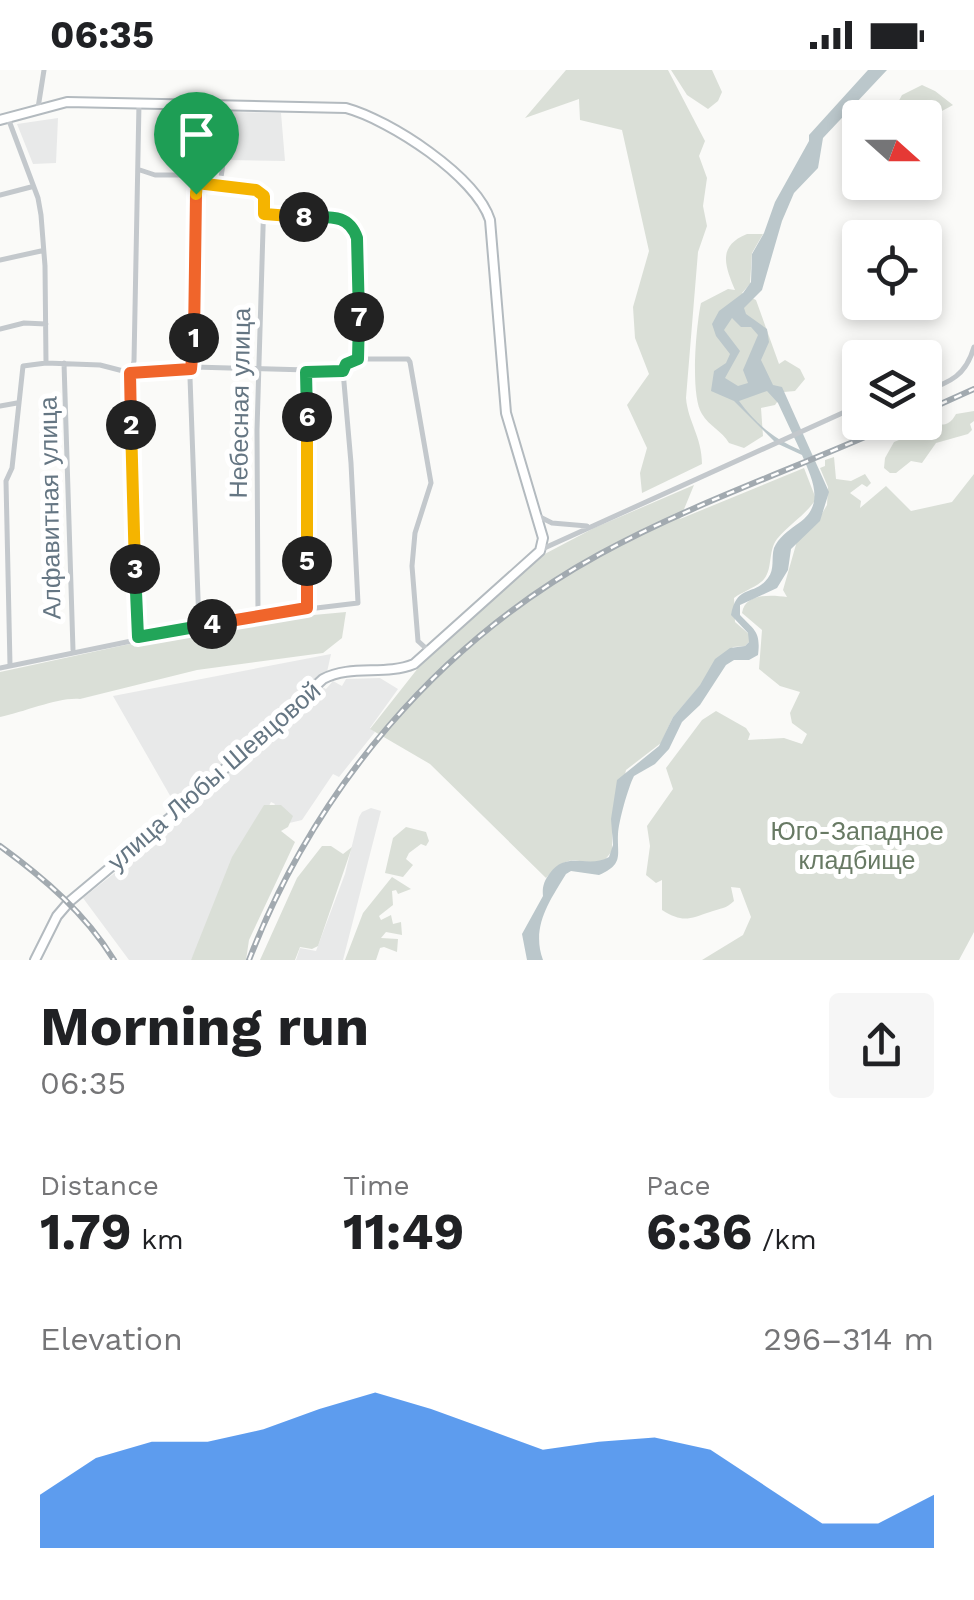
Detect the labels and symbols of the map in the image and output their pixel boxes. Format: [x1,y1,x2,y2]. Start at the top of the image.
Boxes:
pin [154,92,239,195]
north arrow [842,100,942,200]
pin: 8 [279,192,329,242]
pin: 7 [334,292,384,342]
street label: Небесная улица [224,307,256,499]
pin: 1 [169,313,219,363]
pin: 6 [282,392,332,442]
street label: Алфавитная улица [34,396,66,620]
pin: 2 [106,400,156,450]
pin: 5 [282,536,332,586]
pin: 3 [110,544,160,594]
pin: 4 [187,599,237,649]
street label: улица Любы Шевцовой [102,676,326,876]
park label: Юго-Западное кладбище [770,817,944,875]

